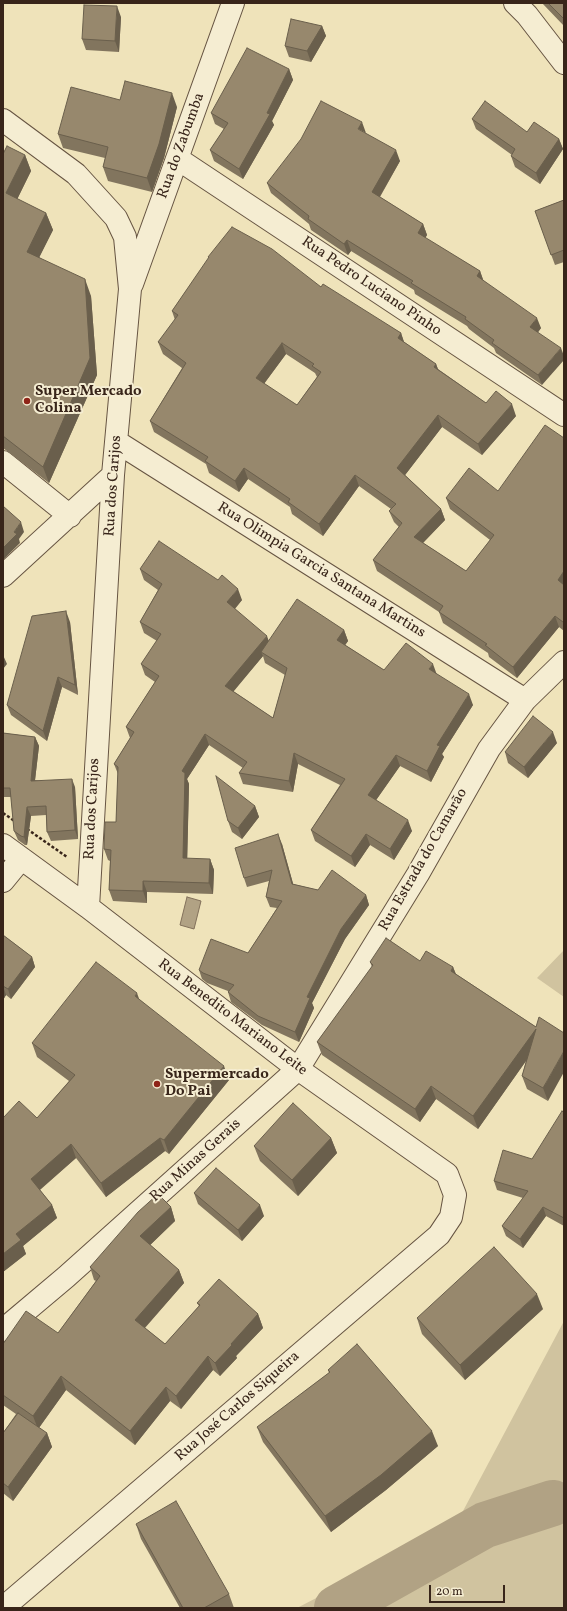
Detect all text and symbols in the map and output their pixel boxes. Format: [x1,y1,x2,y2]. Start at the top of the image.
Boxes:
street label: Rua do Zabumba [155,91,209,201]
street label: Rua Pedro Luciano Pinho [298,233,444,341]
place label: Super Mercado Colina [35,383,142,418]
marker: Super Mercado Colina [22,396,32,406]
street label: Rua dos Carijos [101,435,127,537]
street label: Rua Olimpia Garcia Santana Martins [214,499,428,643]
street label: Rua dos Carijos [81,758,105,860]
street label: Rua Estrada do Camarão [376,785,472,935]
street label: Rua Benedito Mariano Leite [154,956,310,1080]
place label: Supermercado Do Pai [165,1066,269,1101]
marker: Supermercado Do Pai [152,1079,162,1089]
street label: Rua Minas Gerais [147,1115,245,1207]
street label: Rua José Carlos Siqueira [172,1348,304,1466]
scale bar [431,1577,507,1603]
text: 20 m [436,1584,463,1600]

